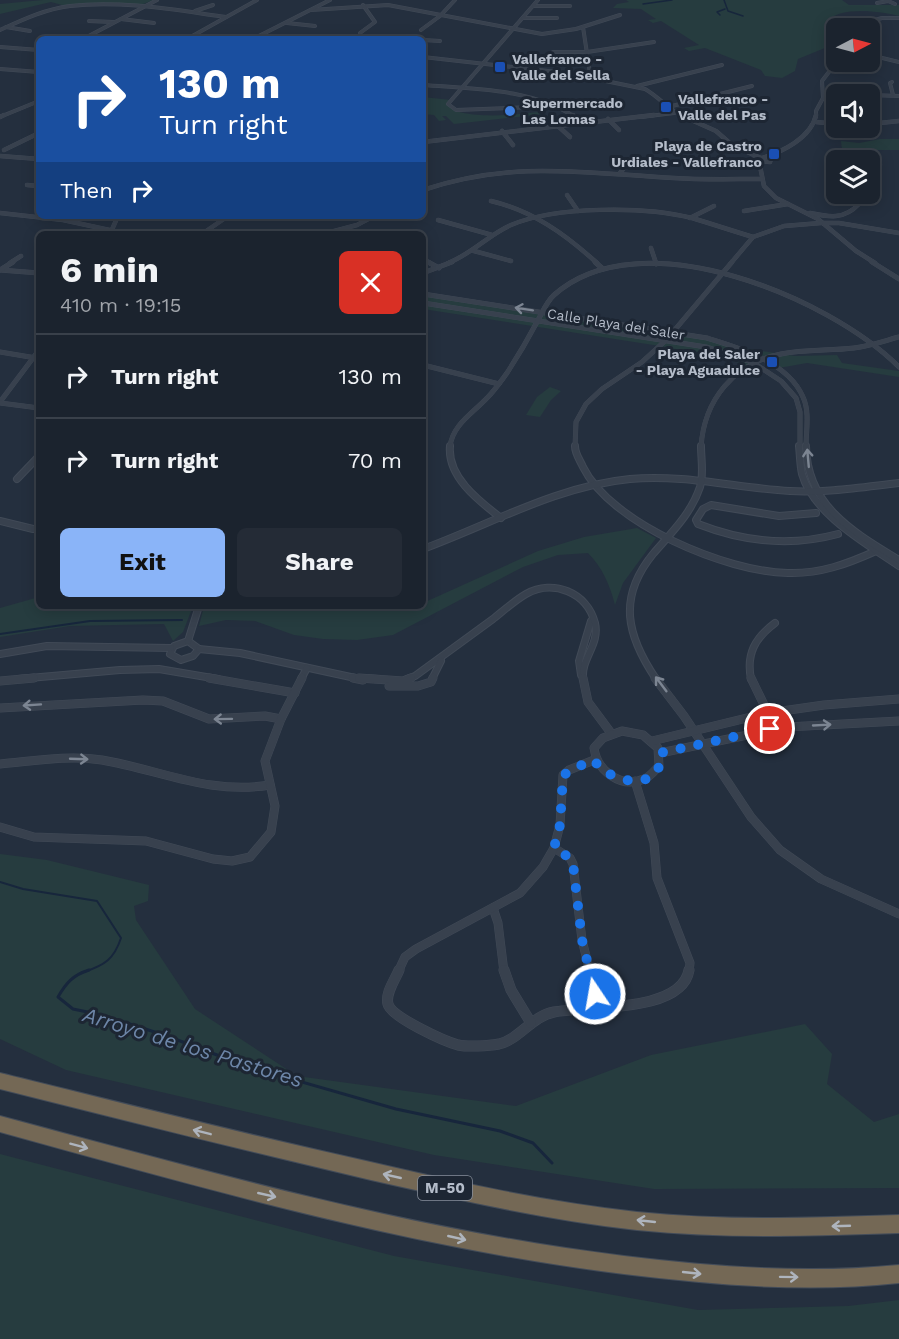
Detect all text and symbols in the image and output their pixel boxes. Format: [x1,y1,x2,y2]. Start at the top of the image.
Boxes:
north arrow [826,18,880,72]
map controls [826,18,880,204]
place label: Vallefranco - Valle del Sella [512,51,611,83]
text: 130 m [159,59,281,108]
icon: right [60,60,138,138]
marker: Vallefranco - Valle del Sella [493,60,507,74]
button: sound [826,84,880,138]
place label: Vallefranco - Valle del Pas [678,91,768,123]
place label: Supermercado Las Lomas [522,95,623,127]
marker: Vallefranco - Valle del Pas [659,100,673,114]
marker: Supermercado Las Lomas [503,104,517,118]
text: Turn right [159,109,288,141]
place label: Playa de Castro Urdiales - Vallefranco [611,138,762,170]
marker: Playa de Castro Urdiales - Vallefranco [767,147,781,161]
button: layers [826,150,880,204]
icon: right [125,174,158,207]
text: Then [60,178,113,203]
text: 6 min [60,249,159,291]
button: close [339,251,402,314]
text: 410 m · 19:15 [60,293,181,317]
one-way arrow [514,304,534,315]
street label: Calle Playa del Saler [546,305,686,343]
place label: Playa del Saler - Playa Aguadulce [635,346,760,378]
marker: Playa del Saler - Playa Aguadulce [765,355,779,369]
icon: right [60,360,93,393]
text: Turn right [111,364,218,389]
text: 130 m [338,364,402,389]
icon: right [60,444,93,477]
text: Turn right [111,448,218,473]
text: 70 m [348,448,402,473]
one-way arrow [802,449,813,469]
button: Exit [60,528,225,597]
button: Share [237,528,402,597]
one-way arrow [655,676,667,692]
one-way arrow [23,700,42,711]
pin [744,703,795,754]
icon: arrive [753,712,786,745]
one-way arrow [214,714,234,725]
one-way arrow [812,719,832,730]
one-way arrow [69,753,89,764]
position arrow [563,962,627,1026]
water label: Arroyo de los Pastores [79,1001,306,1092]
one-way arrow [193,1125,212,1137]
one-way arrow [69,1140,88,1152]
one-way arrow [383,1170,402,1182]
road number: M-50 [418,1176,472,1200]
one-way arrow [257,1190,276,1201]
one-way arrow [636,1215,656,1226]
one-way arrow [831,1221,851,1232]
one-way arrow [448,1233,467,1245]
one-way arrow [681,1268,701,1279]
one-way arrow [779,1272,799,1283]

